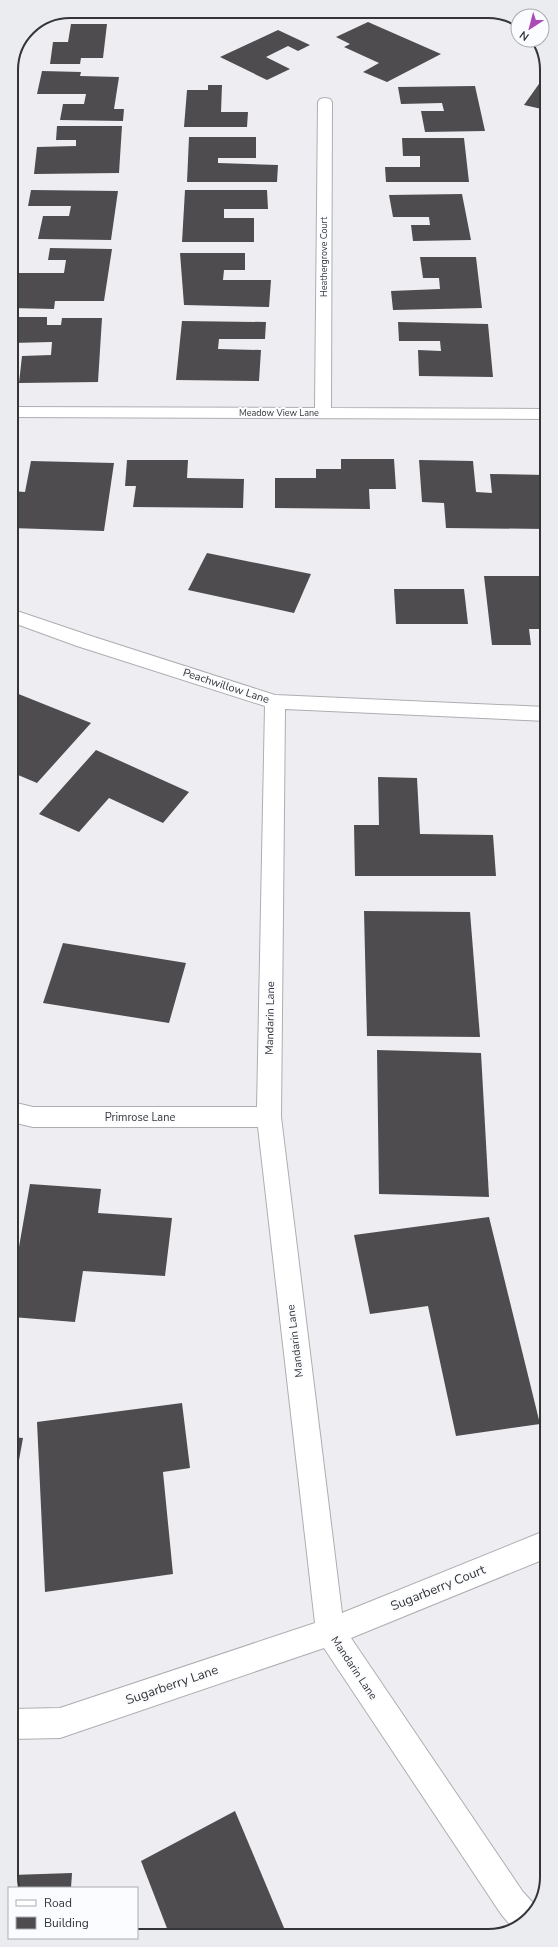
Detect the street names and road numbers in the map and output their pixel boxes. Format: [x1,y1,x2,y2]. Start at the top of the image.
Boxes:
street label: Heathergrove Court [318,216,330,297]
street label: Meadow View Lane [239,407,319,419]
street label: Peachwillow Lane [181,665,271,707]
street label: Mandarin Lane [262,981,278,1055]
street label: Primrose Lane [105,1110,175,1125]
street label: Mandarin Lane [283,1304,307,1378]
street label: Sugarberry Court [388,1561,489,1615]
street label: Mandarin Lane [327,1633,381,1703]
street label: Sugarberry Lane [123,1661,221,1709]

